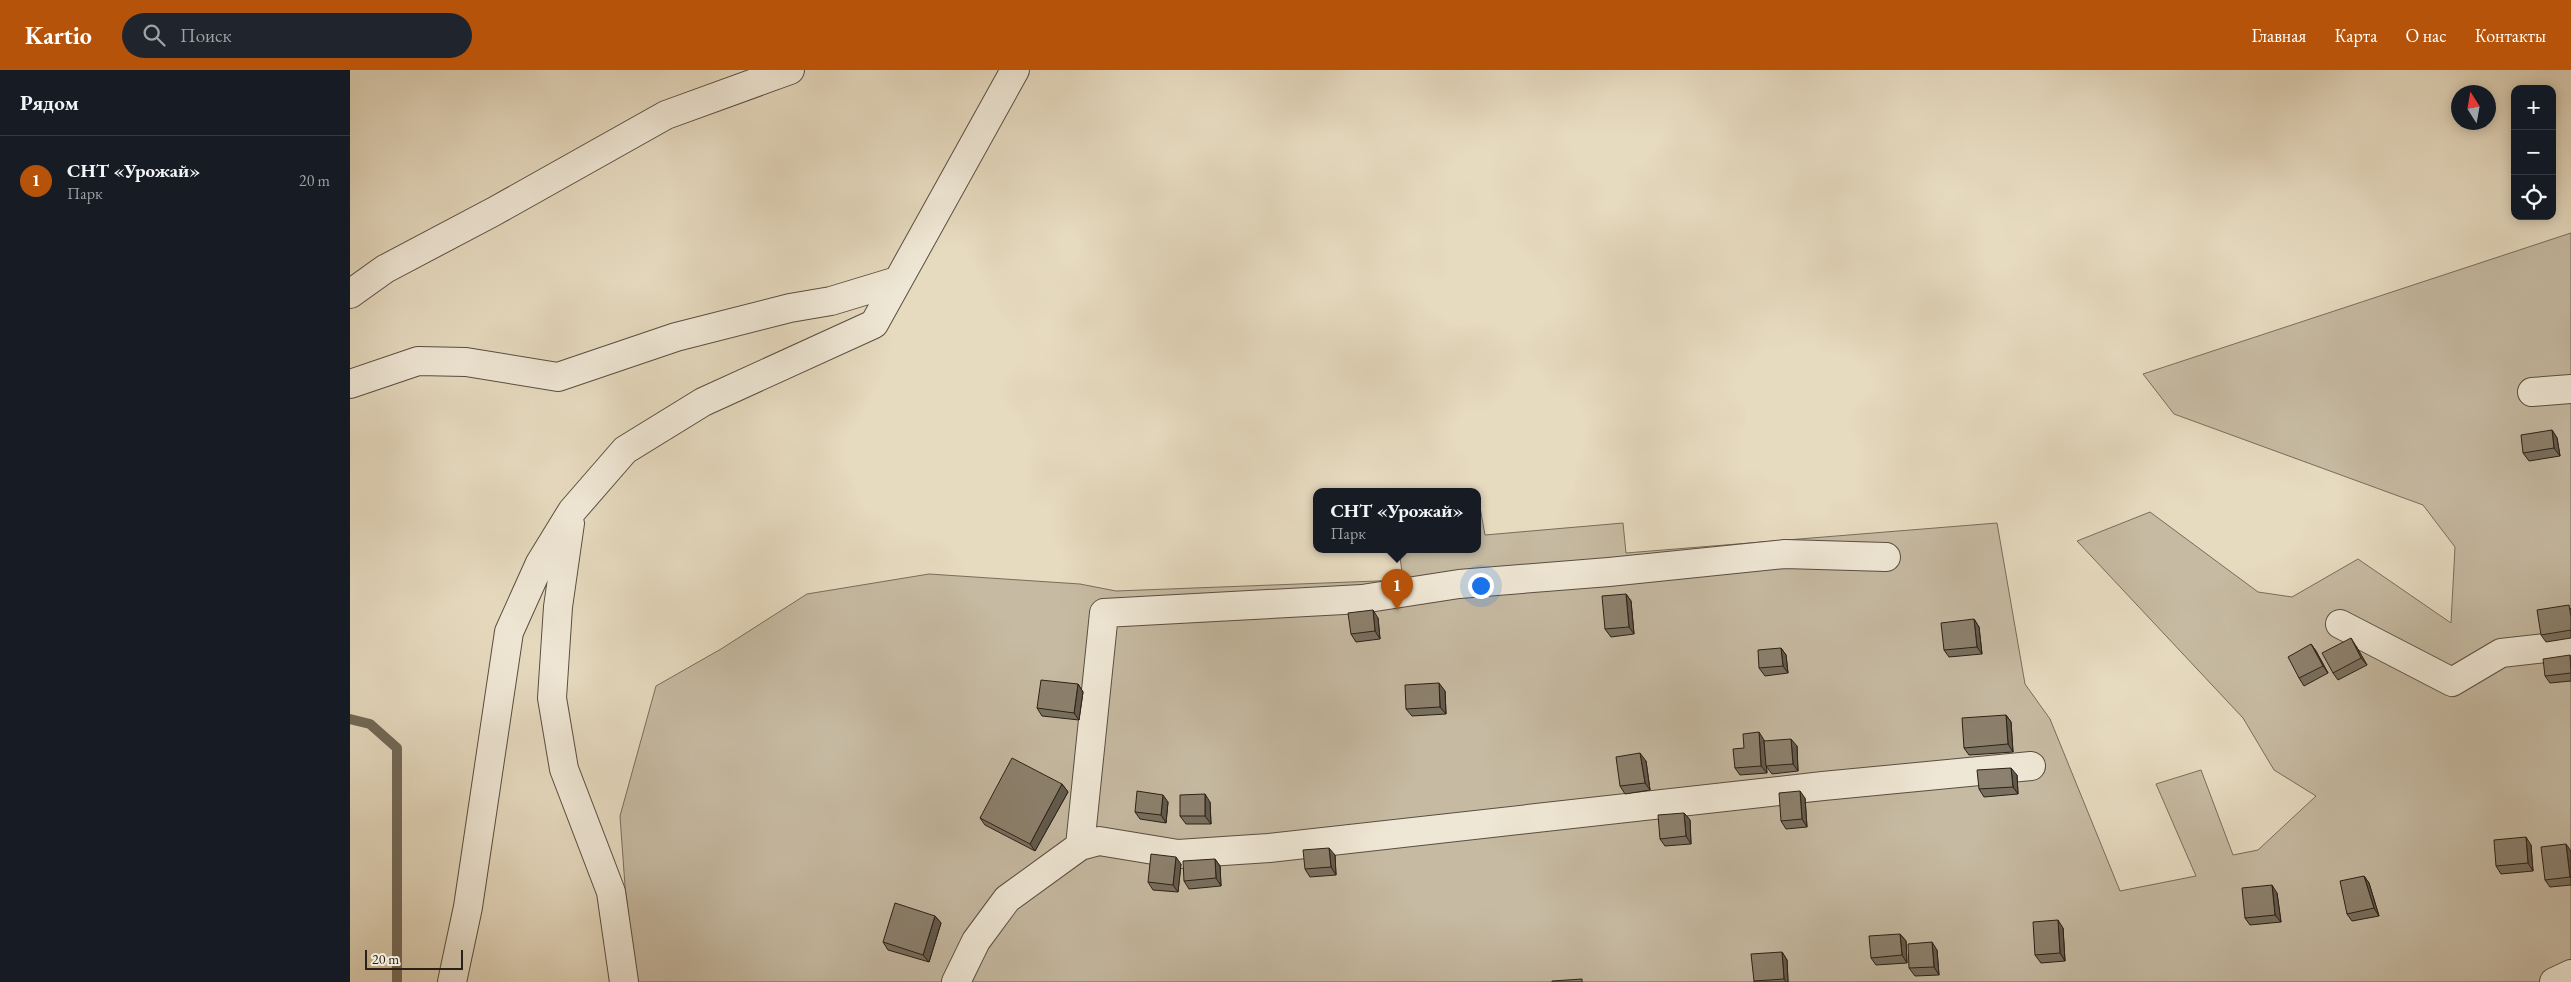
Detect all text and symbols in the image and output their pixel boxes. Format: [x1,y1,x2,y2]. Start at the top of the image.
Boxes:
search box [122,13,472,58]
text: Kartio [25,20,92,51]
icon: search [140,21,168,49]
text: Поиск [180,23,232,48]
text: Главная [2252,24,2306,47]
text: Карта [2334,24,2377,47]
text: О нас [2405,24,2447,47]
text: Контакты [2475,24,2546,47]
north arrow [2451,85,2496,130]
map controls [2511,85,2556,220]
button: + [2511,85,2556,130]
text: Рядом [20,89,79,116]
button: − [2511,130,2556,175]
text: СНТ «Урожай» [67,158,200,183]
text: 1 [32,170,40,191]
text: 20 m [299,170,330,191]
button: locate [2511,175,2556,220]
text: Парк [67,183,103,204]
popup [1313,488,1481,553]
text: СНТ «Урожай» [1330,498,1464,523]
text: Парк [1330,523,1366,544]
pin: 1 [1381,569,1413,610]
your location [1468,573,1494,599]
scale bar [365,947,462,970]
text: 20 m [372,950,399,968]

